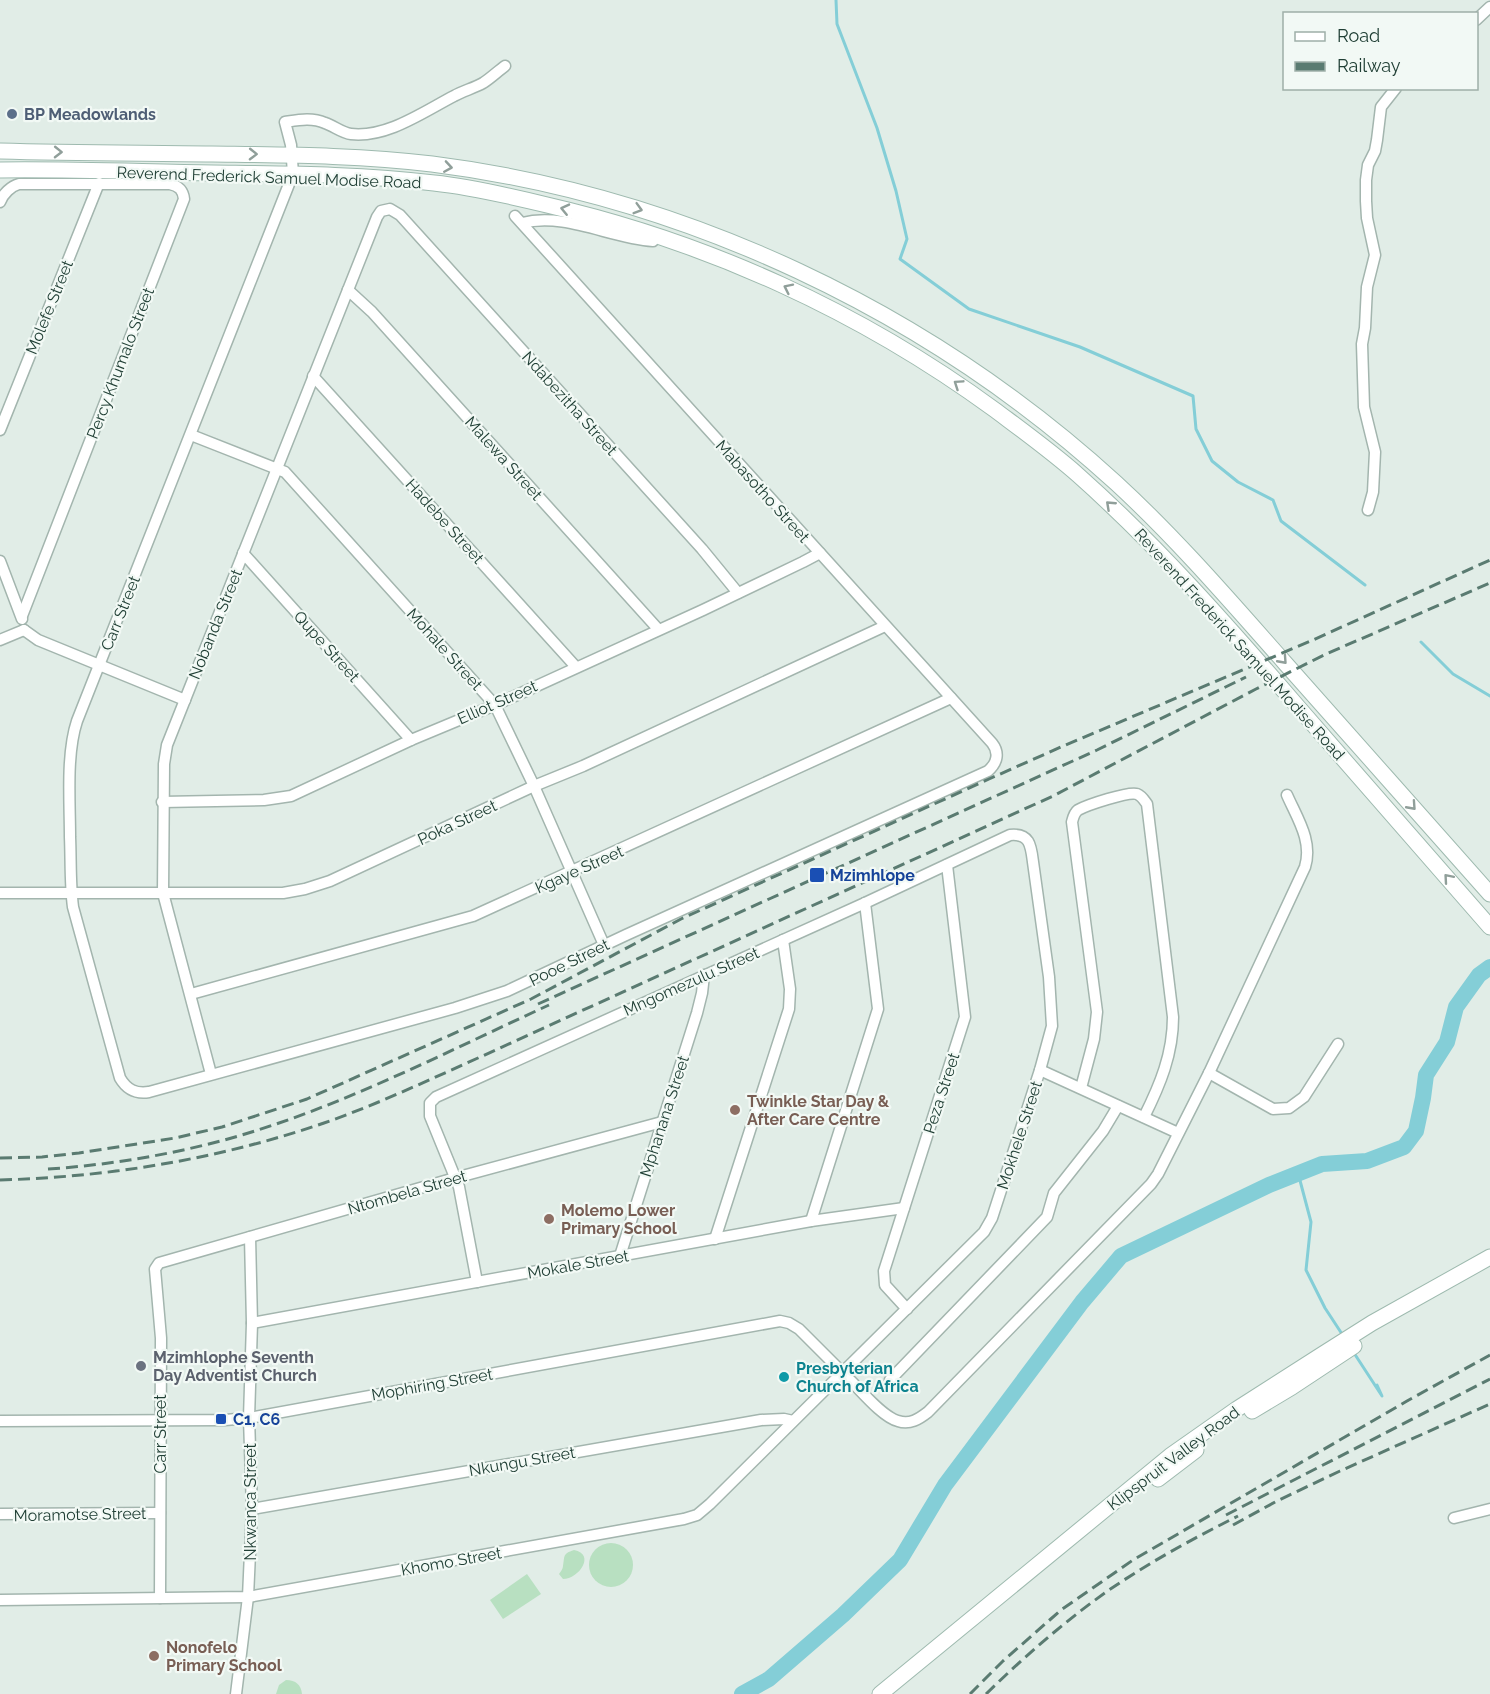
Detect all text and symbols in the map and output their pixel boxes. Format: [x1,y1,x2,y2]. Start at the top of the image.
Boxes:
legend [1283,12,1478,90]
text: Road [1337,25,1380,46]
text: Railway [1337,55,1401,76]
place label: BP Meadowlands [24,105,156,124]
marker: BP Meadowlands [5,107,19,121]
one-way arrow [54,146,63,158]
one-way arrow [249,148,258,160]
one-way arrow [443,160,453,172]
street label: Reverend Frederick Samuel Modise Road [116,163,422,192]
one-way arrow [633,202,643,215]
one-way arrow [561,203,571,216]
street label: Molefe Street [22,257,77,357]
one-way arrow [784,283,795,295]
street label: Percy Khumalo Street [83,284,158,441]
street label: Ndabezitha Street [518,347,622,460]
one-way arrow [953,380,964,391]
street label: Malewa Street [461,413,547,505]
street label: Mabasotho Street [712,436,814,547]
street label: Hadebe Street [402,475,488,568]
one-way arrow [1107,501,1117,512]
street label: Reverend Frederick Samuel Modise Road [1131,525,1349,764]
street label: Nobanda Street [185,566,246,682]
street label: Carr Street [97,572,144,653]
street label: Mohale Street [403,604,487,695]
street label: Qupe Street [290,607,364,686]
one-way arrow [1276,653,1287,664]
street label: Elliot Street [454,676,541,728]
street label: Poka Street [415,796,500,849]
one-way arrow [1405,799,1416,810]
street label: Kgaye Street [532,841,627,897]
marker: Mzimhlope [808,866,826,884]
place label: Mzimhlope [830,866,915,885]
one-way arrow [1444,874,1455,885]
street label: Pooe Street [526,935,613,990]
street label: Mngomezulu Street [620,943,763,1020]
street label: Peza Street [919,1050,964,1136]
street label: Mphanana Street [636,1052,693,1179]
street label: Mokhele Street [993,1078,1046,1192]
place label: Twinkle Star Day & After Care Centre [747,1092,890,1129]
marker: Twinkle Star Day & After Care Centre [728,1103,742,1117]
street label: Ntombela Street [346,1166,469,1218]
place label: Molemo Lower Primary School [561,1201,678,1238]
marker: Molemo Lower Primary School [542,1212,556,1226]
street label: Mokale Street [526,1246,631,1283]
place label: Mzimhlophe Seventh Day Adventist Church [153,1348,317,1385]
marker: Mzimhlophe Seventh Day Adventist Church [134,1359,148,1373]
place label: Presbyterian Church of Africa [796,1359,919,1396]
street label: Mophiring Street [370,1364,495,1405]
marker: Presbyterian Church of Africa [777,1370,791,1384]
street label: Carr Street [151,1394,170,1474]
street label: Klipspruit Valley Road [1104,1403,1243,1514]
place label: C1, C6 [233,1410,280,1429]
marker: C1, C6 [214,1412,228,1426]
street label: Nkwanca Street [241,1443,260,1561]
street label: Nkungu Street [468,1443,577,1480]
street label: Moramotse Street [13,1504,147,1525]
street label: Khomo Street [399,1543,503,1580]
place label: Nonofelo Primary School [166,1638,283,1675]
marker: Nonofelo Primary School [147,1649,161,1663]

